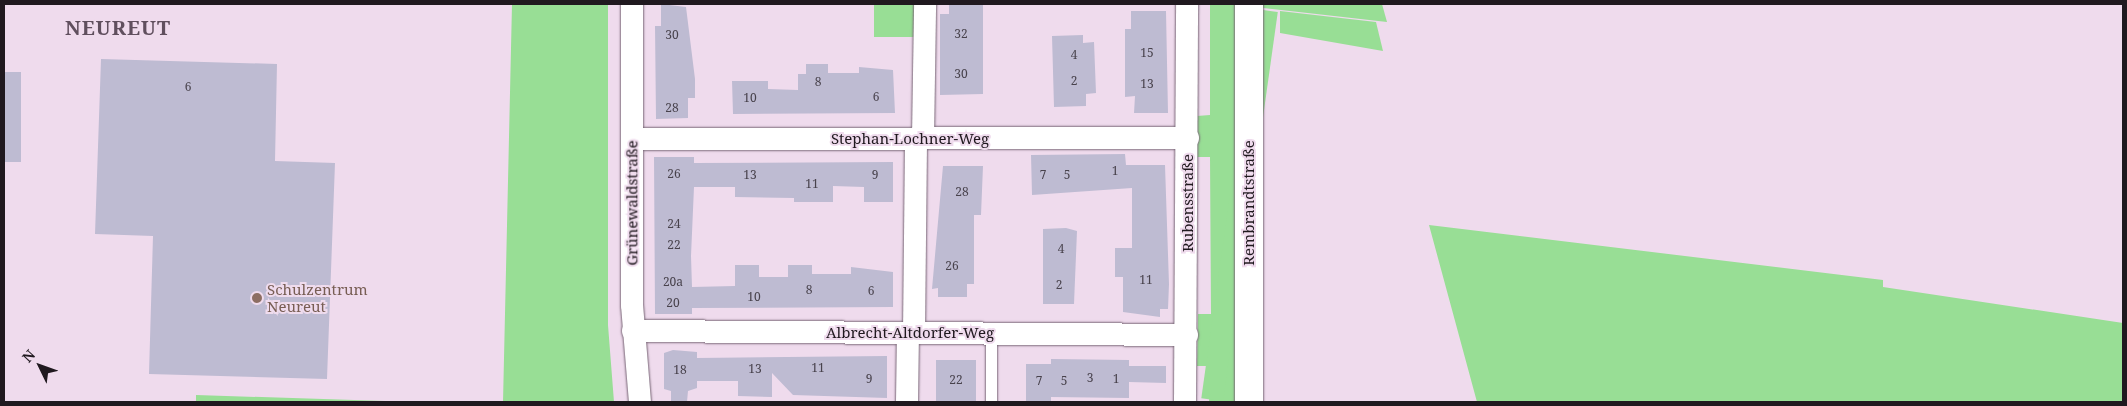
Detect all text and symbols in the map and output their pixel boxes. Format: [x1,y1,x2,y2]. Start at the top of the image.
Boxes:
district label: NEUREUT [64,15,172,39]
house number: 32 [954,27,968,41]
house number: 30 [665,28,679,42]
house number: 15 [1140,46,1154,60]
house number: 4 [1071,48,1077,62]
house number: 30 [954,67,968,81]
house number: 2 [1071,74,1077,88]
house number: 8 [815,75,821,89]
house number: 13 [1140,77,1154,91]
house number: 6 [185,80,191,94]
house number: 6 [873,90,879,104]
house number: 10 [743,91,757,105]
house number: 28 [665,101,679,115]
street label: Stephan-Lochner-Weg [831,130,989,148]
street label: Grünewaldstraße [623,140,641,266]
street label: Rembrandtstraße [1240,140,1258,266]
street label: Rubensstraße [1179,154,1197,252]
house number: 1 [1112,164,1118,178]
house number: 26 [667,167,681,181]
house number: 13 [743,168,757,182]
house number: 9 [872,168,878,182]
house number: 7 [1040,168,1046,182]
house number: 5 [1064,168,1070,182]
house number: 11 [805,177,819,191]
house number: 28 [955,185,969,199]
house number: 24 [667,217,681,231]
house number: 22 [667,238,681,252]
house number: 4 [1058,242,1064,256]
house number: 26 [945,259,959,273]
house number: 11 [1139,273,1153,287]
house number: 20a [663,275,683,289]
house number: 2 [1056,278,1062,292]
place label: Schulzentrum Neureut [267,280,368,315]
house number: 8 [806,283,812,297]
house number: 6 [868,284,874,298]
house number: 10 [747,290,761,304]
marker: Schulzentrum Neureut [251,292,263,304]
house number: 20 [666,296,680,310]
street label: Albrecht-Altdorfer-Weg [826,324,994,342]
north arrow [15,341,65,391]
text: N [18,345,39,366]
house number: 11 [811,361,825,375]
house number: 13 [748,362,762,376]
house number: 18 [673,363,687,377]
house number: 3 [1087,371,1093,385]
house number: 9 [866,372,872,386]
house number: 1 [1113,372,1119,386]
house number: 22 [949,373,963,387]
house number: 7 [1036,374,1042,388]
house number: 5 [1061,374,1067,388]

